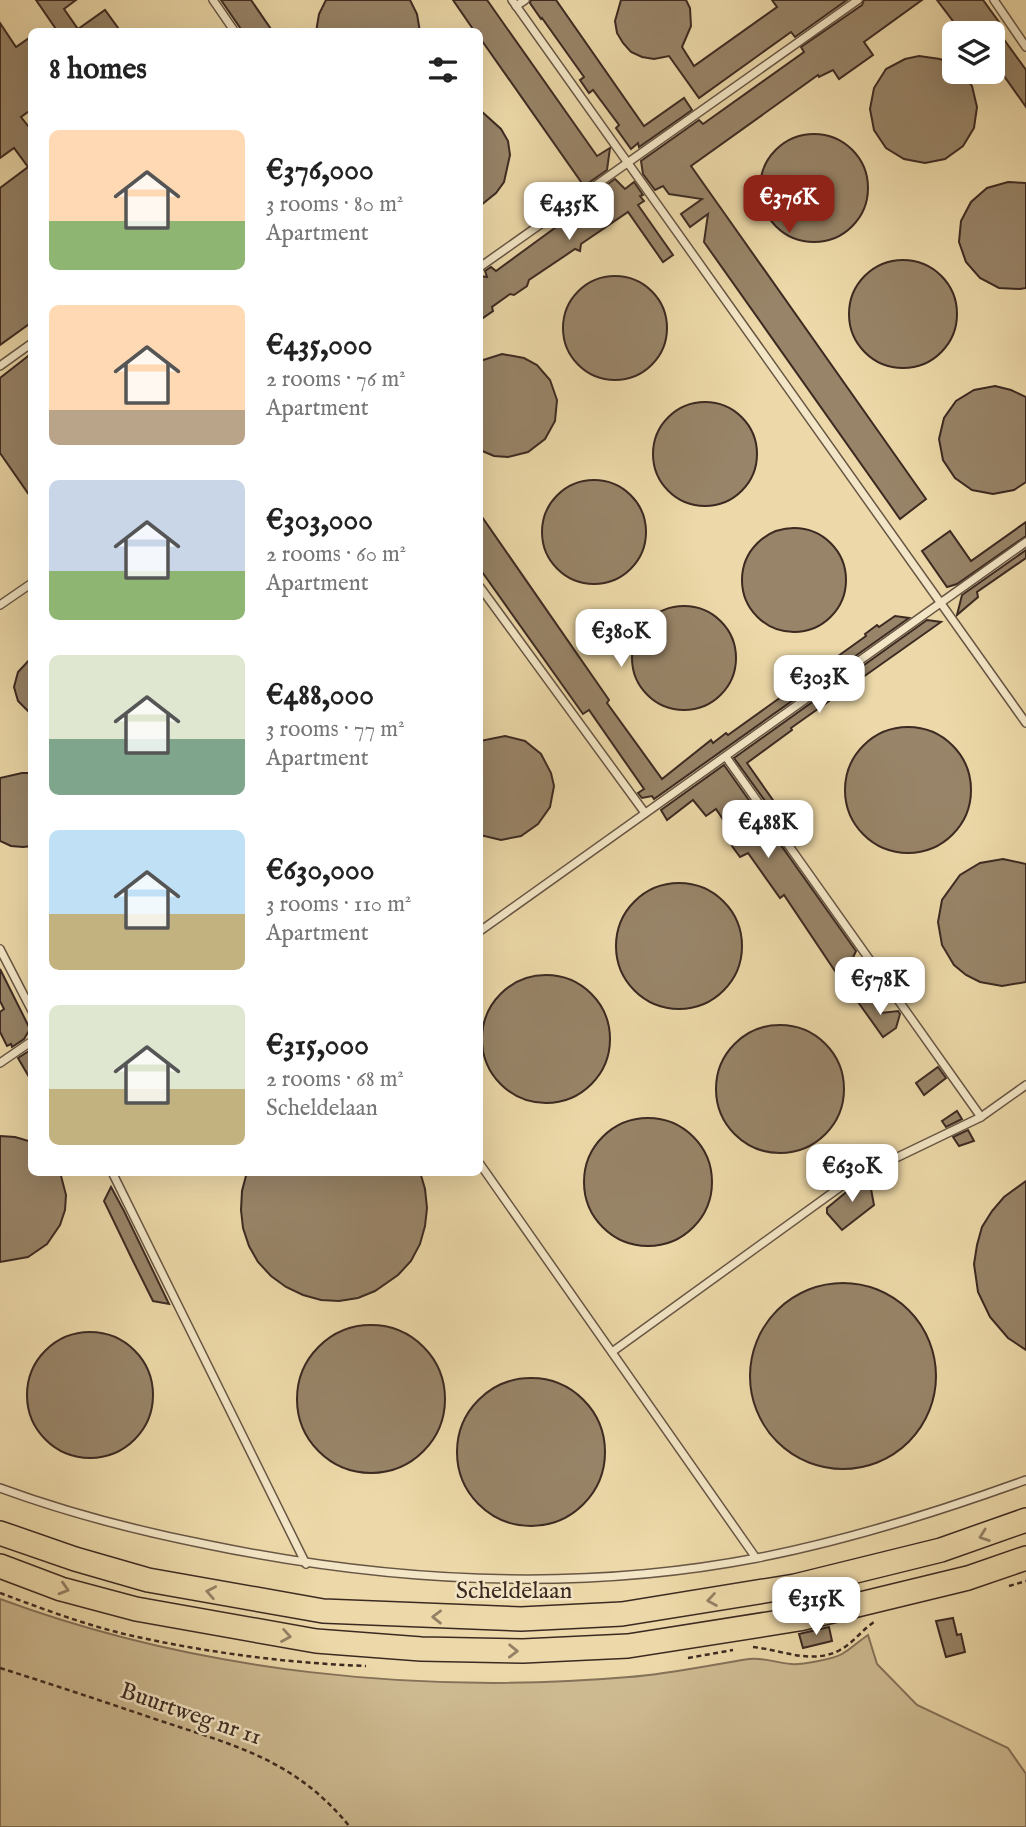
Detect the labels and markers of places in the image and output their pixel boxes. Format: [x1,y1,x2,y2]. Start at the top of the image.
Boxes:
pin: €376K [740,176,838,235]
pin: €435K [520,182,618,242]
pin: €380K [572,610,670,669]
pin: €303K [770,656,868,715]
pin: €488K [719,800,817,860]
pin: €578K [831,958,929,1017]
pin: €630K [803,1144,901,1204]
pin: €315K [767,1578,865,1637]

